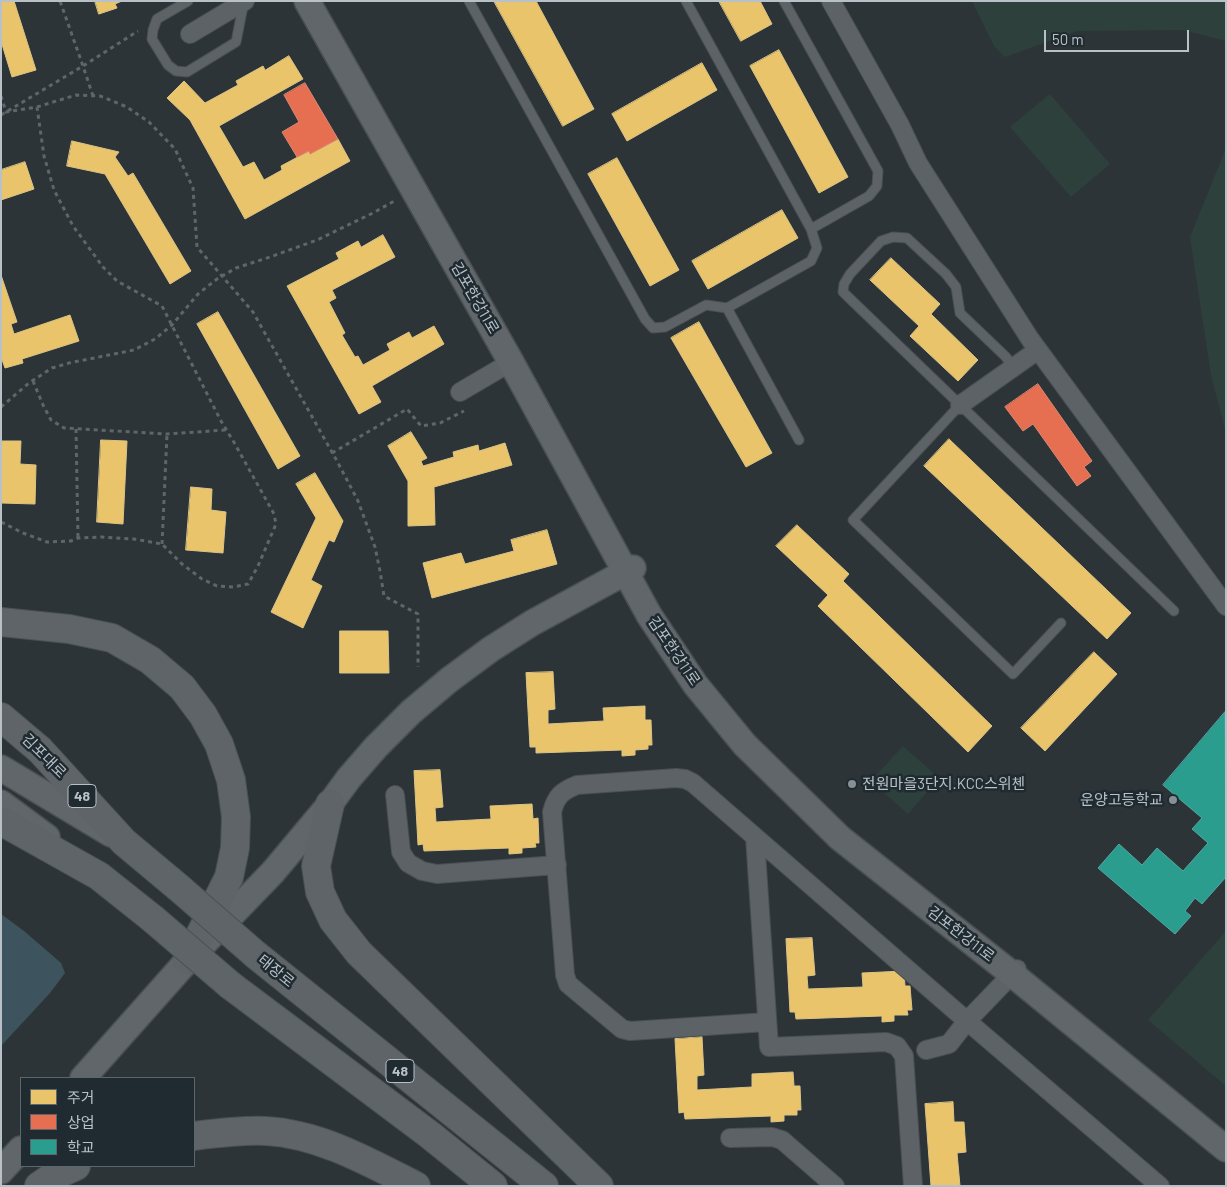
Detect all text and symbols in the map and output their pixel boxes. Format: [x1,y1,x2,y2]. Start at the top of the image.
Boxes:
scale bar [1047,20,1192,52]
text: 50 m [1052,30,1084,48]
street label: 김포한강11로 [447,259,503,337]
street label: 김포한강11로 [644,613,704,689]
street label: 김포대로 [18,730,70,782]
place label: 전원마을3단지.KCC스위첸 [862,775,1025,793]
marker: 전원마을3단지.KCC스위첸 [846,778,858,790]
road number: 48 [68,784,96,808]
place label: 운양고등학교 [1080,791,1163,809]
marker: 운양고등학교 [1167,794,1179,806]
street label: 김포한강11로 [924,902,998,966]
street label: 태장로 [254,951,298,991]
road number: 48 [386,1060,414,1082]
legend [20,1077,195,1167]
text: 주거 [67,1088,95,1106]
text: 상업 [67,1113,95,1131]
text: 학교 [67,1138,95,1156]

